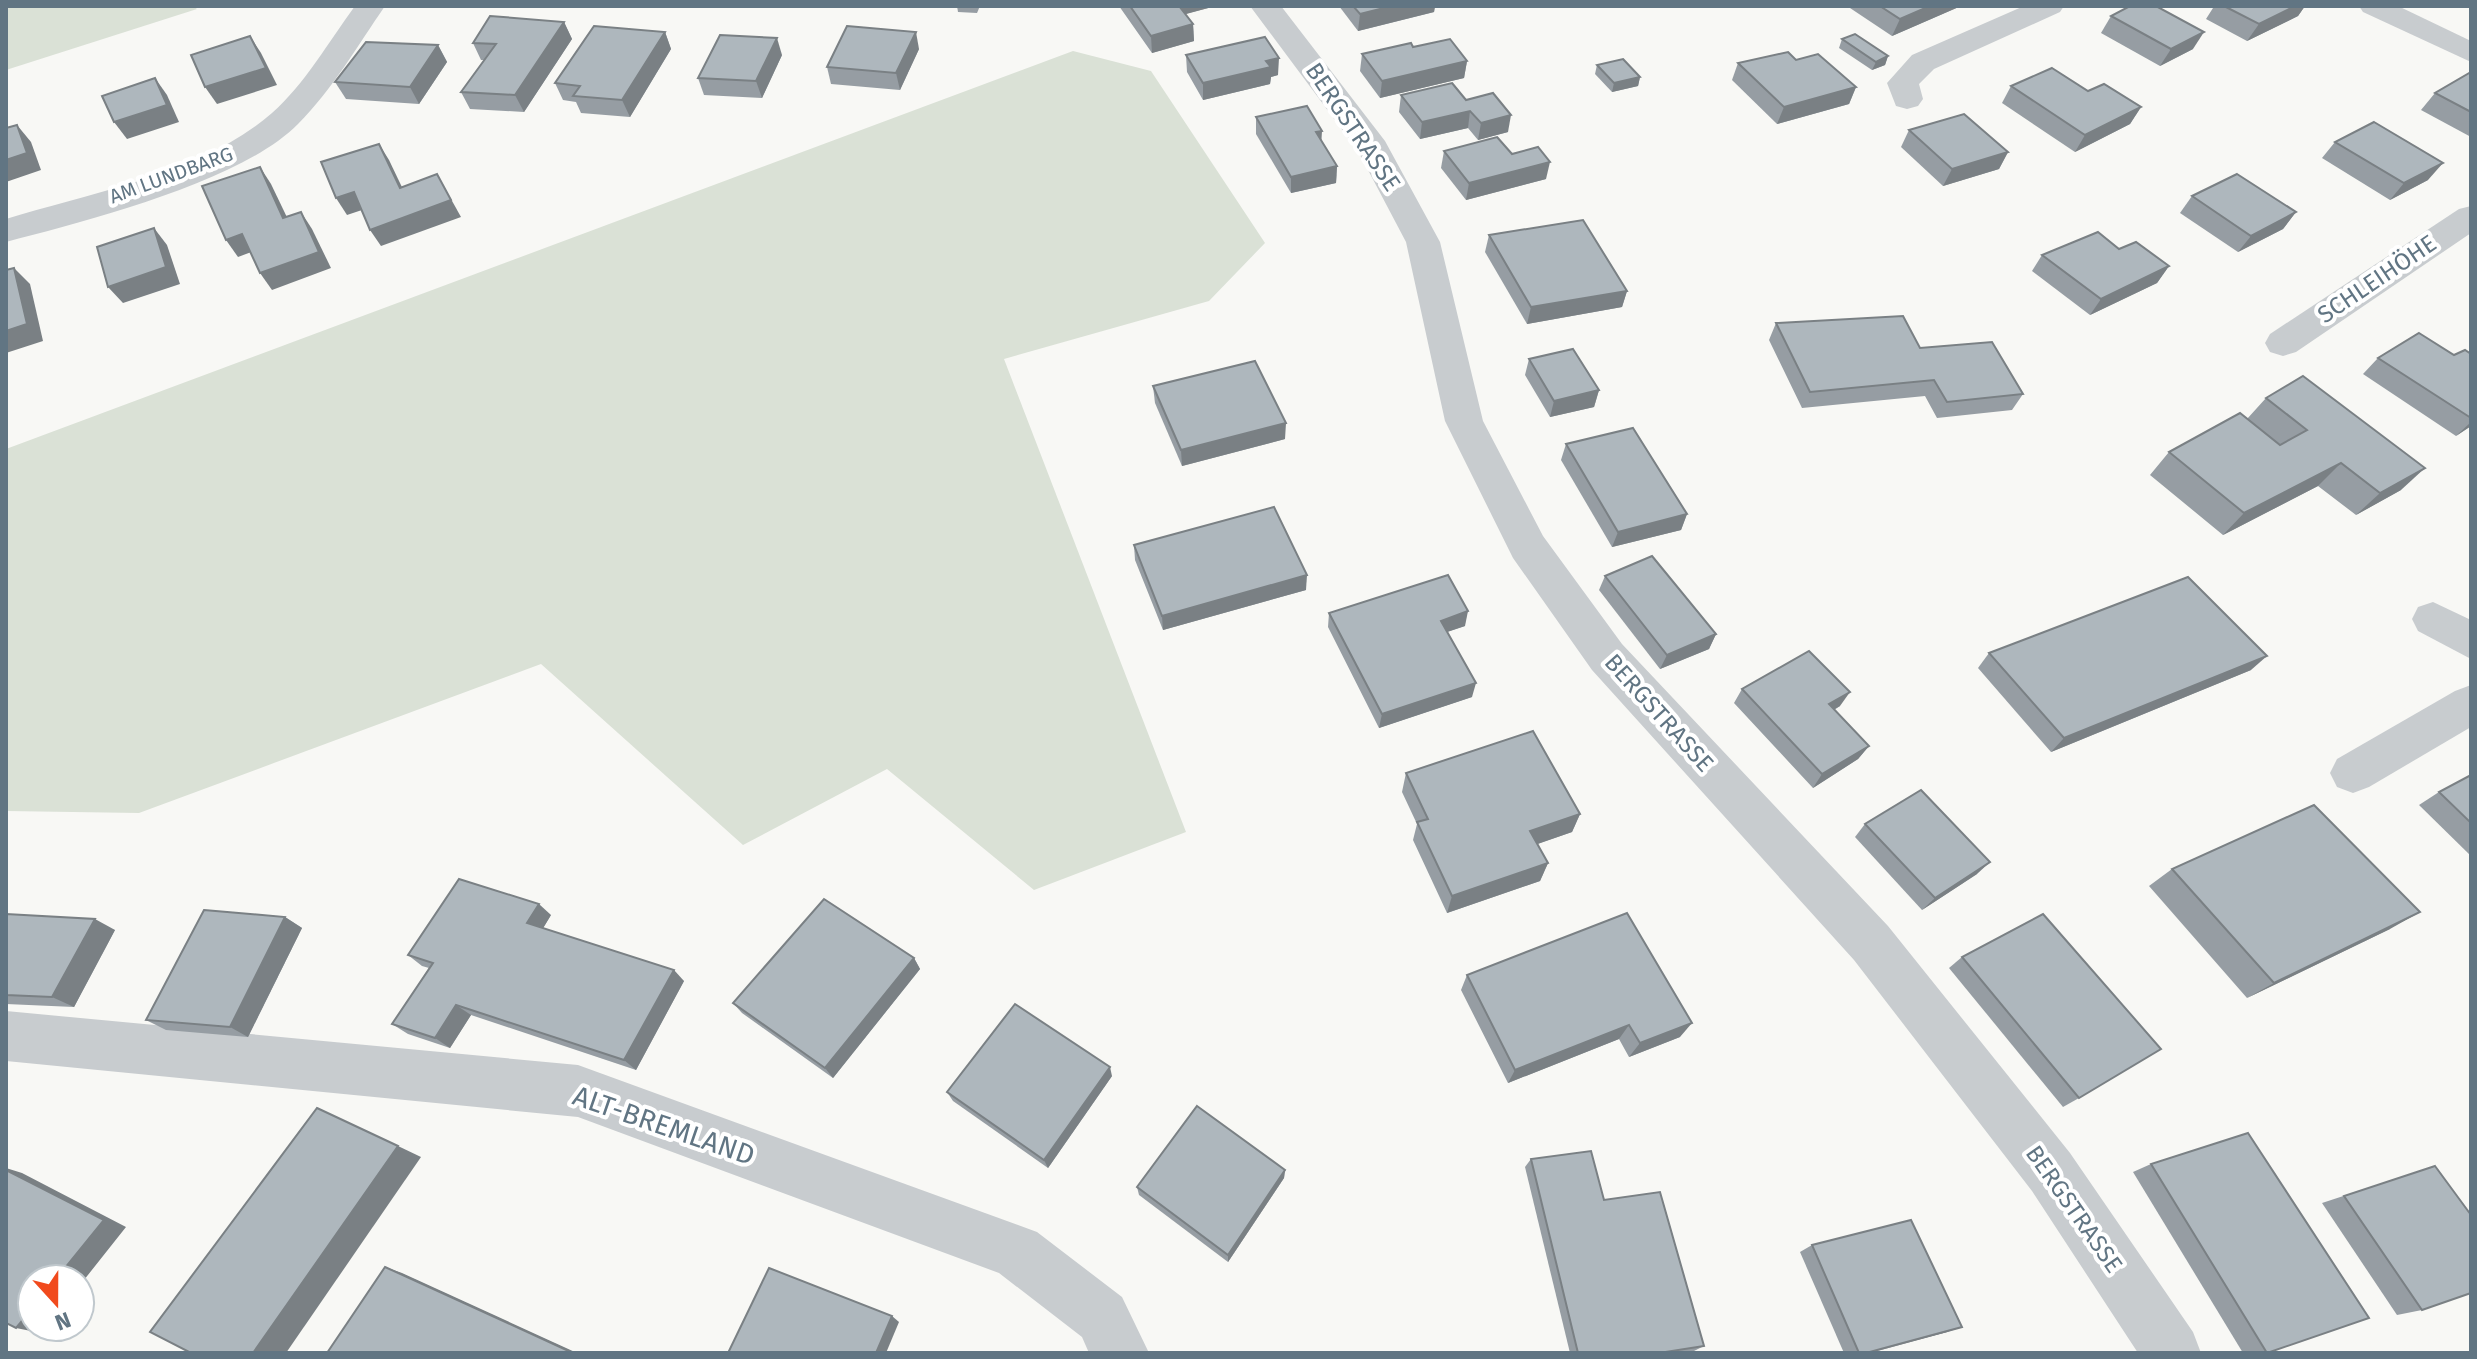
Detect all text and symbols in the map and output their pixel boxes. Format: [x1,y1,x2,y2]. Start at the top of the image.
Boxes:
street label: BERGSTRASSE [1300,57,1406,197]
street label: AM LUNDBARG [106,142,236,208]
street label: SCHLEIHÖHE [2312,229,2442,329]
street label: BERGSTRASSE [1599,648,1719,778]
street label: ALT-BREMLAND [569,1079,759,1172]
street label: BERGSTRASSE [2020,1140,2128,1278]
north arrow [16,1263,96,1343]
text: N [51,1306,75,1336]

